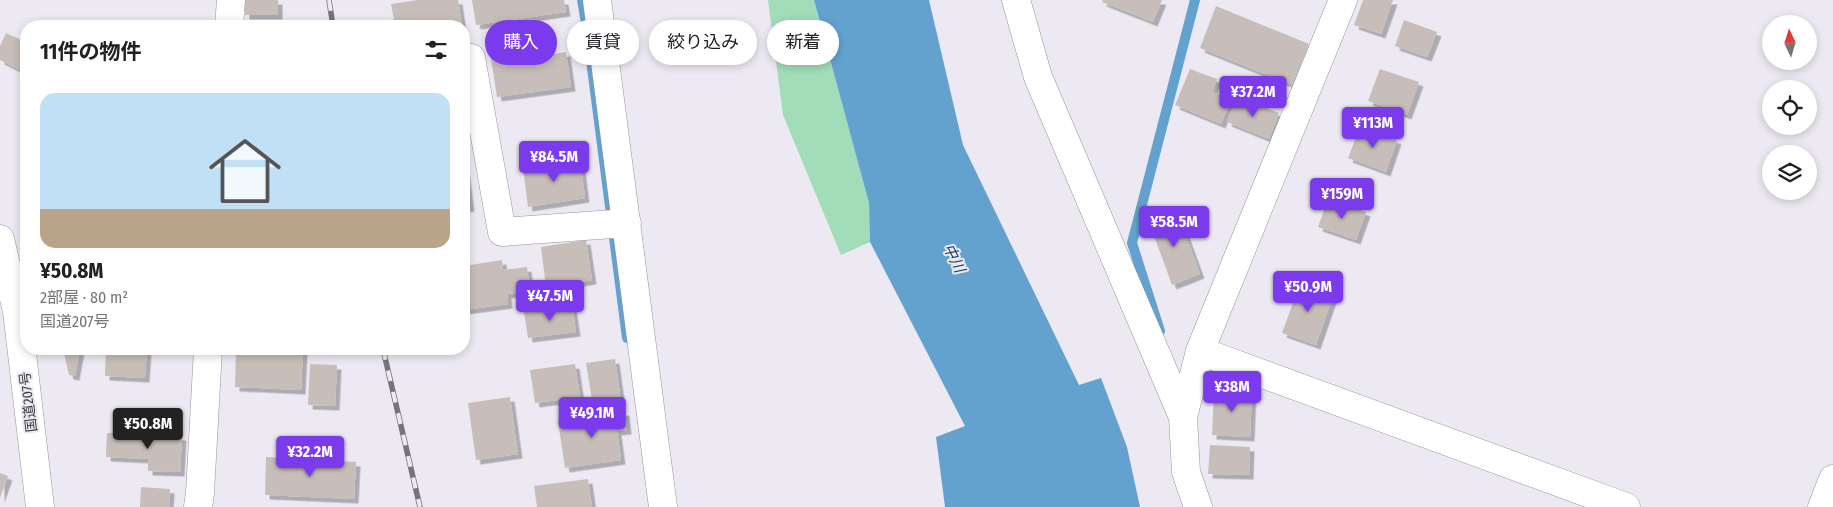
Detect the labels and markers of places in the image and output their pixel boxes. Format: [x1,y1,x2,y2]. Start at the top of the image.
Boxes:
pin: ¥37.2M [1212,76,1294,118]
pin: ¥113M [1338,106,1408,149]
pin: ¥84.5M [513,140,595,183]
pin: ¥159M [1307,178,1377,220]
pin: ¥58.5M [1133,206,1215,248]
pin: ¥50.9M [1267,270,1349,313]
pin: ¥47.5M [509,280,591,322]
pin: ¥38M [1202,370,1262,413]
pin: ¥49.1M [551,396,633,439]
pin: ¥50.8M [107,408,189,450]
pin: ¥32.2M [269,436,351,478]

